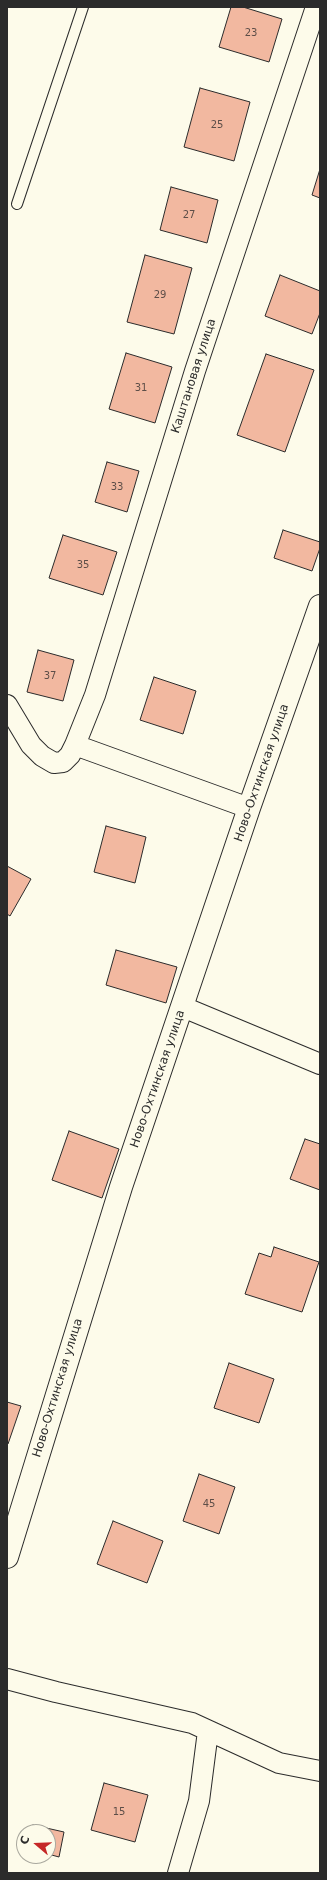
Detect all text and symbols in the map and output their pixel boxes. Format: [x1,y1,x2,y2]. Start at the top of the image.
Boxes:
house number: 23 [245,27,257,39]
house number: 25 [211,119,223,131]
house number: 27 [183,209,195,221]
house number: 29 [154,289,166,301]
street label: Каштановая улица [169,317,219,435]
house number: 31 [135,382,147,394]
house number: 33 [111,481,123,493]
house number: 35 [77,559,89,571]
house number: 37 [44,670,56,682]
street label: Ново-Охтинская улица [232,702,292,844]
street label: Ново-Охтинская улица [128,1008,188,1150]
street label: Ново-Охтинская улица [30,1317,86,1459]
house number: 45 [203,1498,215,1510]
house number: 15 [113,1806,125,1818]
north arrow [16,1824,56,1864]
text: С [18,1834,33,1846]

